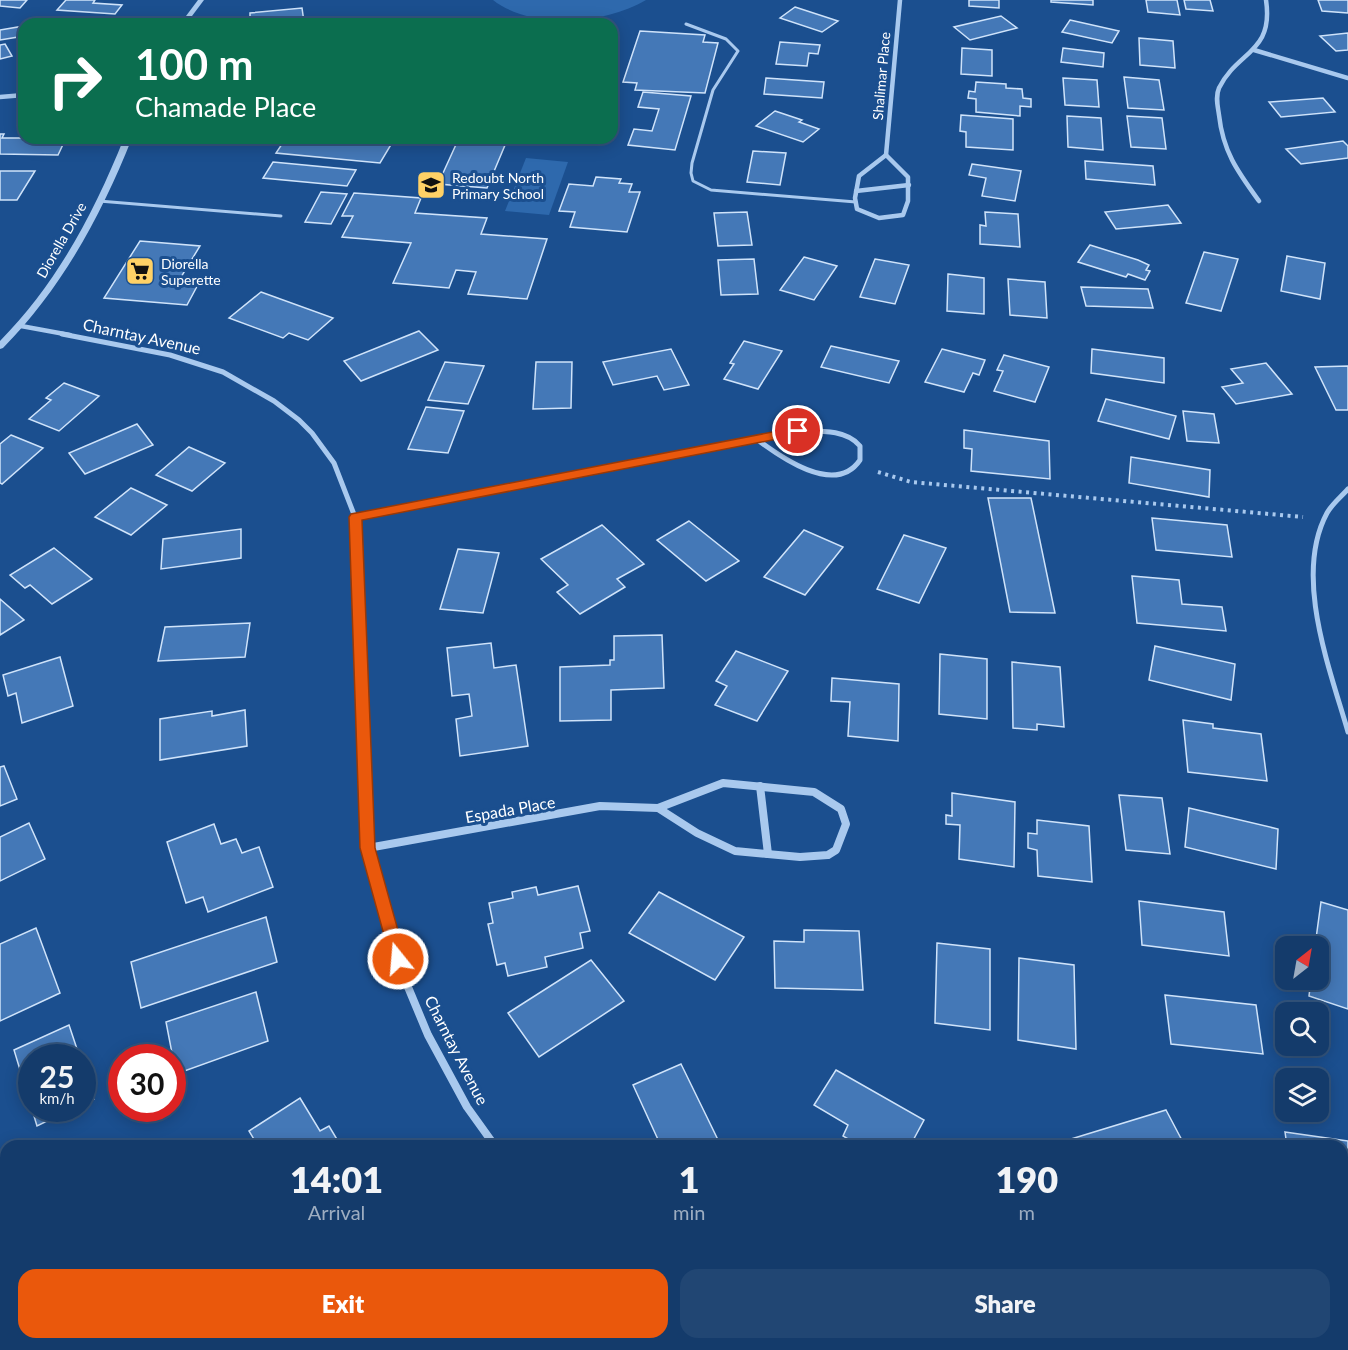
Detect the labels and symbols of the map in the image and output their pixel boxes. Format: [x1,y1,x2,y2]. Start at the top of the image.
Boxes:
street label: Shalimar Place [869,31,893,121]
school or university icon: Redoubt North Primary School [415,169,447,201]
place label: Redoubt North Primary School [452,169,544,202]
street label: Diorella Drive [33,199,89,281]
supermarket icon: Diorella Superette [124,255,156,287]
place label: Diorella Superette [161,255,221,288]
street label: Charntay Avenue [81,314,203,358]
pin [772,405,823,456]
street label: Espada Place [463,792,557,826]
position arrow [366,927,430,991]
north arrow [1275,936,1329,990]
street label: Charntay Avenue [421,992,493,1108]
speed limit sign: 30 [108,1044,186,1122]

